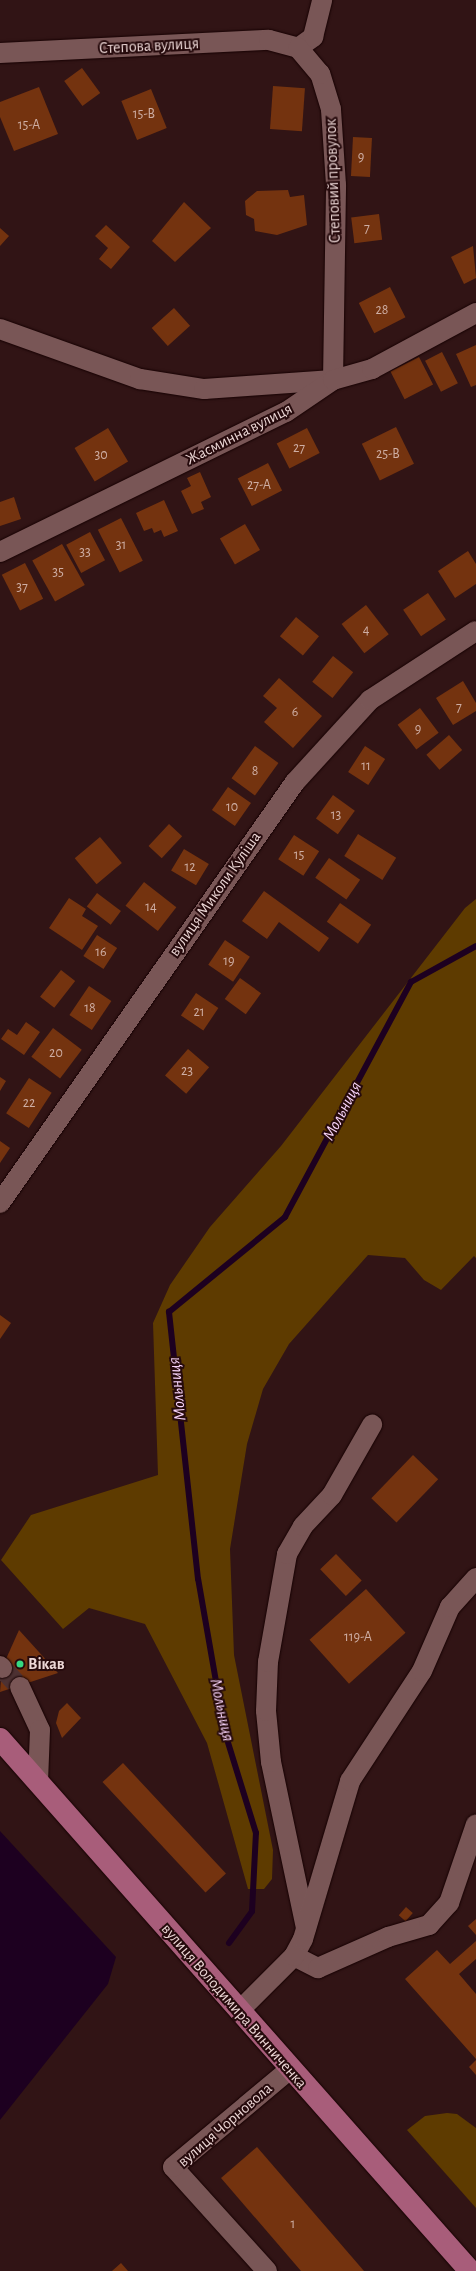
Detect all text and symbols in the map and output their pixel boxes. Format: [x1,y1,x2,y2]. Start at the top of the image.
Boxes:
street label: Степова вулиця [98,34,200,58]
house number: 15-В [133,106,155,122]
house number: 15-А [18,117,40,133]
street label: Степовий провулок [321,118,345,244]
house number: 9 [358,149,364,165]
house number: 7 [364,220,370,236]
house number: 28 [375,302,389,318]
street label: Жасминна вулиця [182,399,296,469]
house number: 27 [293,440,305,456]
house number: 25-В [376,446,400,462]
house number: 30 [94,447,108,463]
house number: 27-А [247,477,271,493]
house number: 31 [116,537,126,553]
house number: 33 [79,544,91,560]
house number: 35 [52,564,64,580]
house number: 37 [16,579,28,595]
house number: 4 [363,622,369,638]
house number: 7 [456,699,462,715]
house number: 6 [292,704,298,720]
house number: 9 [415,721,421,737]
house number: 11 [361,758,371,774]
house number: 8 [252,763,258,779]
house number: 10 [226,799,238,815]
house number: 13 [331,807,341,823]
street label: вулиця Миколи Куліша [165,828,265,960]
house number: 15 [294,847,304,863]
house number: 12 [184,859,196,875]
house number: 14 [145,899,157,915]
house number: 16 [95,944,107,960]
house number: 19 [223,953,235,969]
house number: 18 [84,1000,96,1016]
house number: 21 [193,1004,205,1020]
house number: 20 [49,1045,63,1061]
house number: 23 [181,1063,193,1079]
water label: Мольниця [318,1078,366,1144]
house number: 22 [23,1095,35,1111]
water label: Мольниця [164,1356,190,1422]
house number: 119-А [344,1629,372,1645]
place label: Вікав [28,1654,64,1674]
marker: Вікав [15,1659,25,1669]
water label: Мольниця [205,1677,239,1743]
street label: вулиця Володимира Винниченка [157,1920,311,2092]
street label: вулиця Чорновола [174,2079,276,2171]
house number: 1 [291,2216,295,2232]

